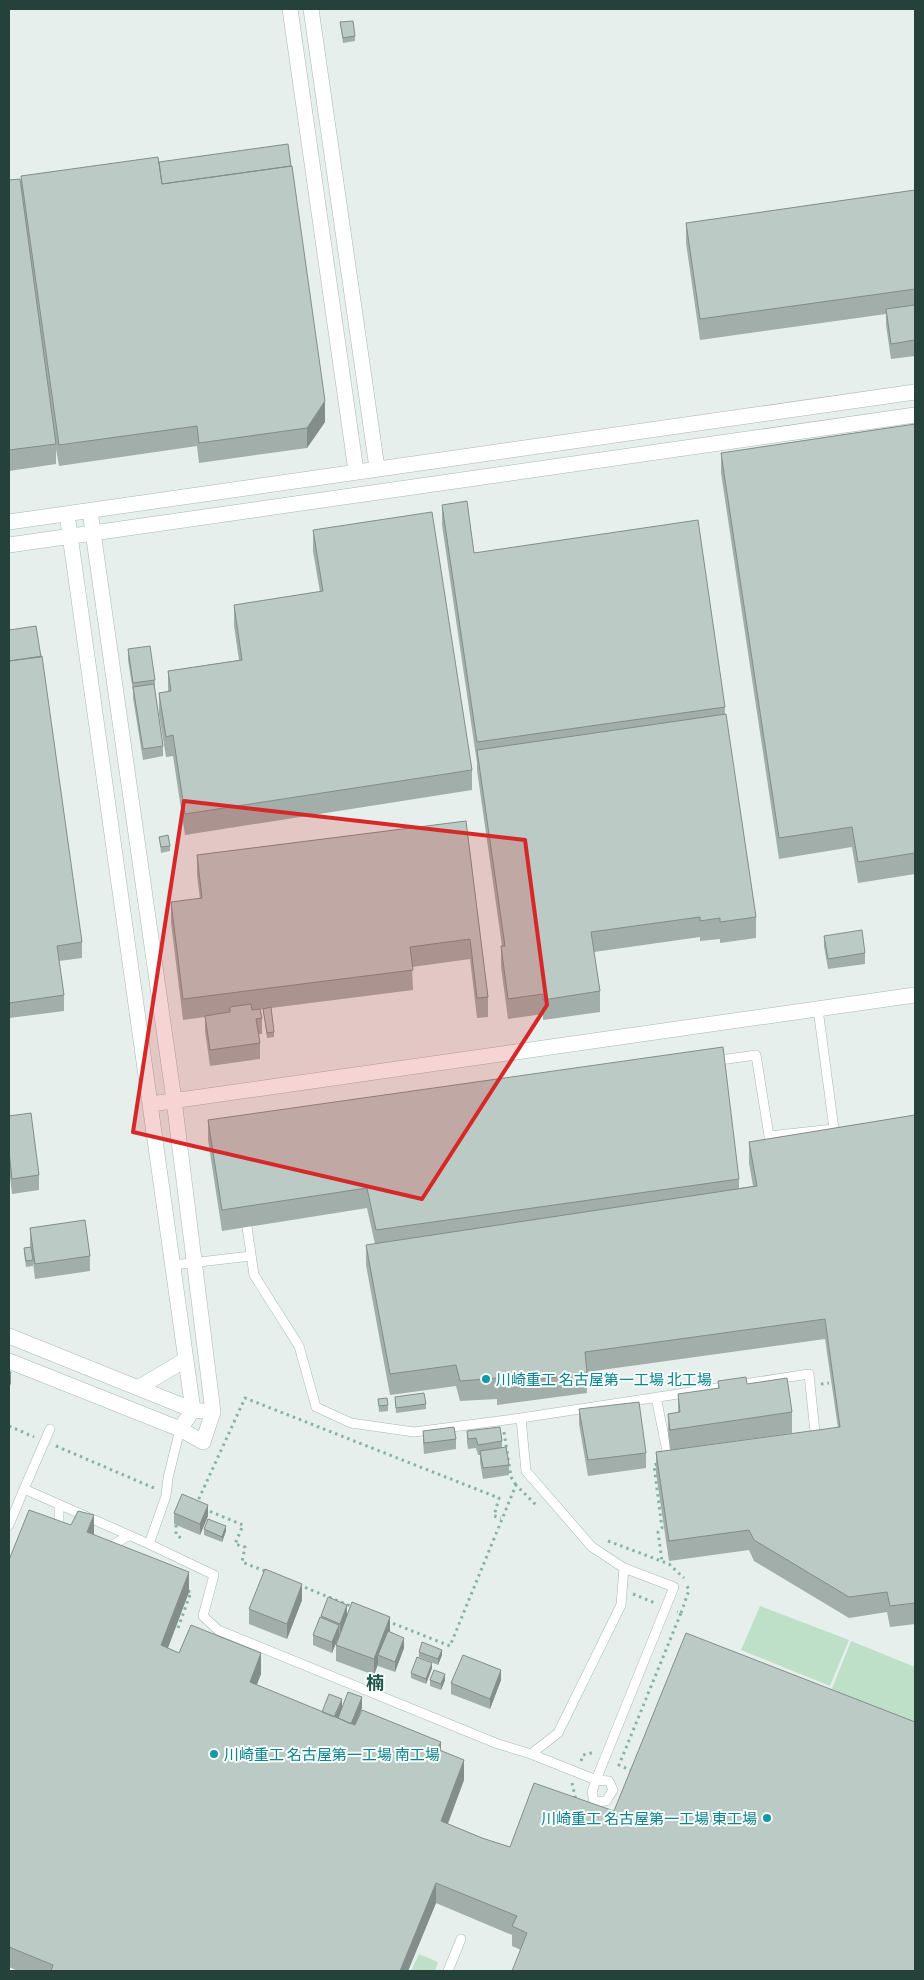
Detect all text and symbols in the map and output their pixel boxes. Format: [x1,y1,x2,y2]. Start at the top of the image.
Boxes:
place label: 川崎重工 名古屋第一工場 北工場 [496,1370,712,1388]
marker: 川崎重工 名古屋第一工場 北工場 [480,1373,492,1385]
district label: 楠 [366,1671,384,1693]
place label: 川崎重工 名古屋第一工場 南工場 [224,1745,440,1763]
marker: 川崎重工 名古屋第一工場 南工場 [208,1748,220,1760]
place label: 川崎重工 名古屋第一工場 東工場 [541,1809,757,1827]
marker: 川崎重工 名古屋第一工場 東工場 [761,1812,773,1824]

